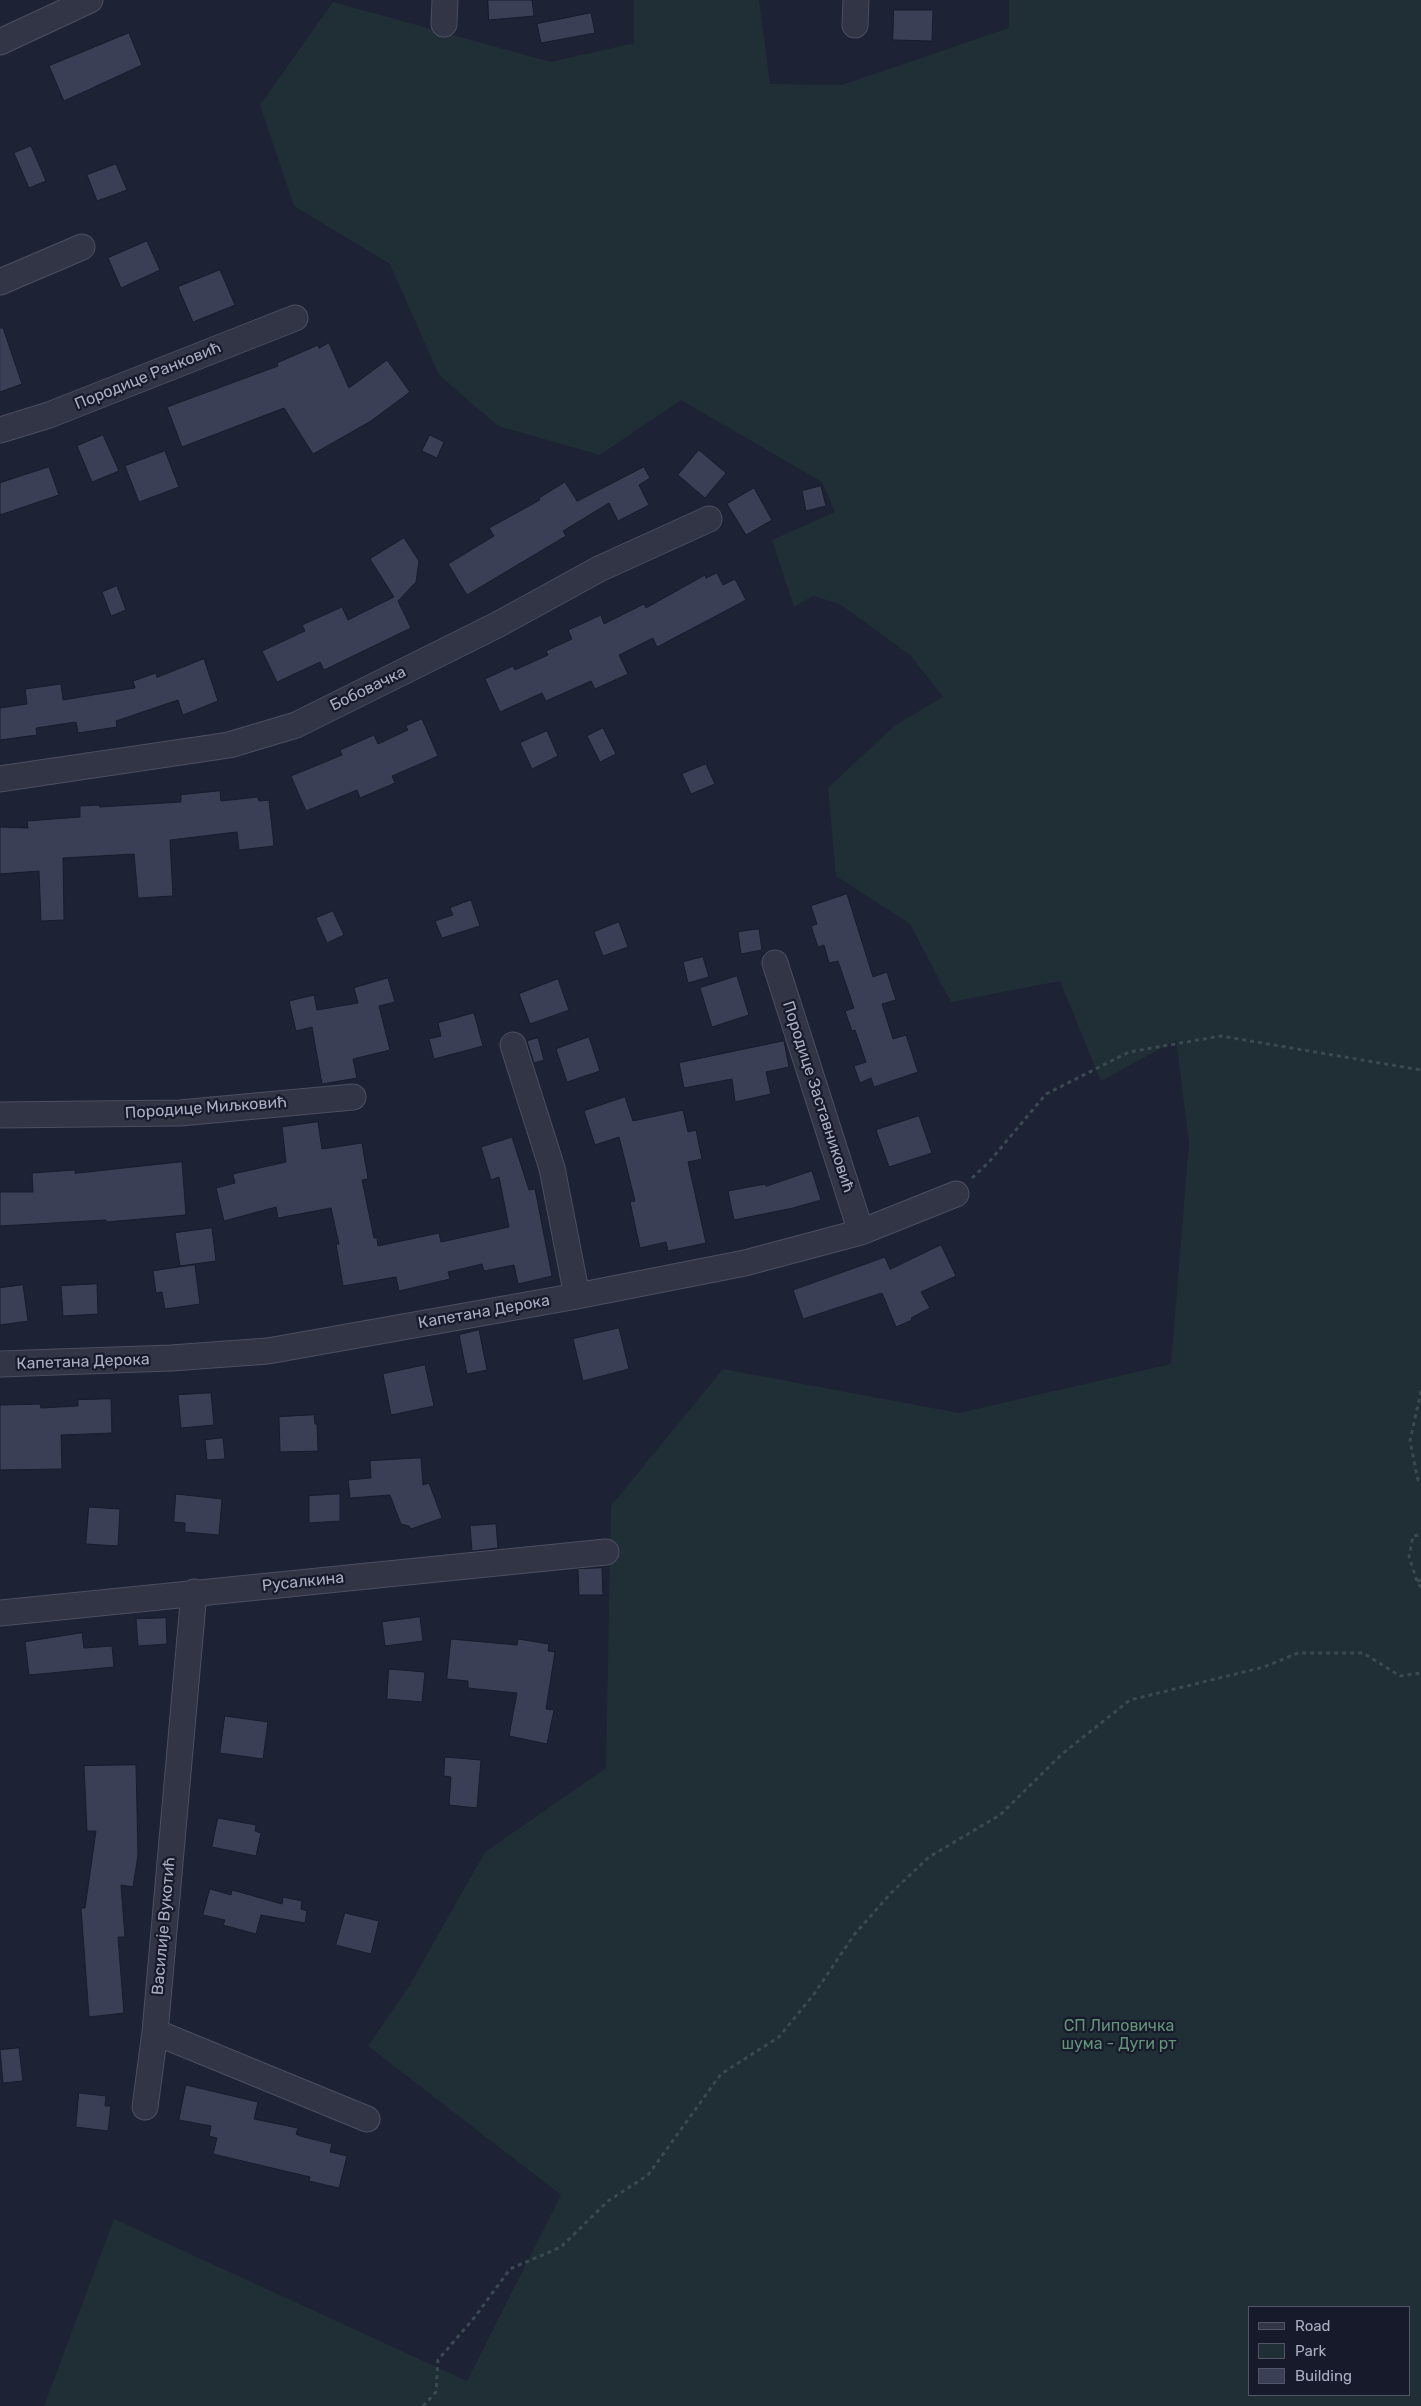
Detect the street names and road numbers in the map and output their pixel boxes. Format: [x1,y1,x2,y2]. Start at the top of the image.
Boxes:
street label: Породице Ранковић [72,338,224,414]
street label: Бобовачка [327,662,409,716]
street label: Породице Заставниковић [778,999,858,1195]
street label: Породице Миљковић [124,1093,288,1123]
street label: Капетана Дерока [417,1291,551,1333]
street label: Капетана Дерока [16,1350,150,1374]
street label: Русалкина [261,1568,345,1596]
street label: Василије Вукотић [148,1856,180,1996]

